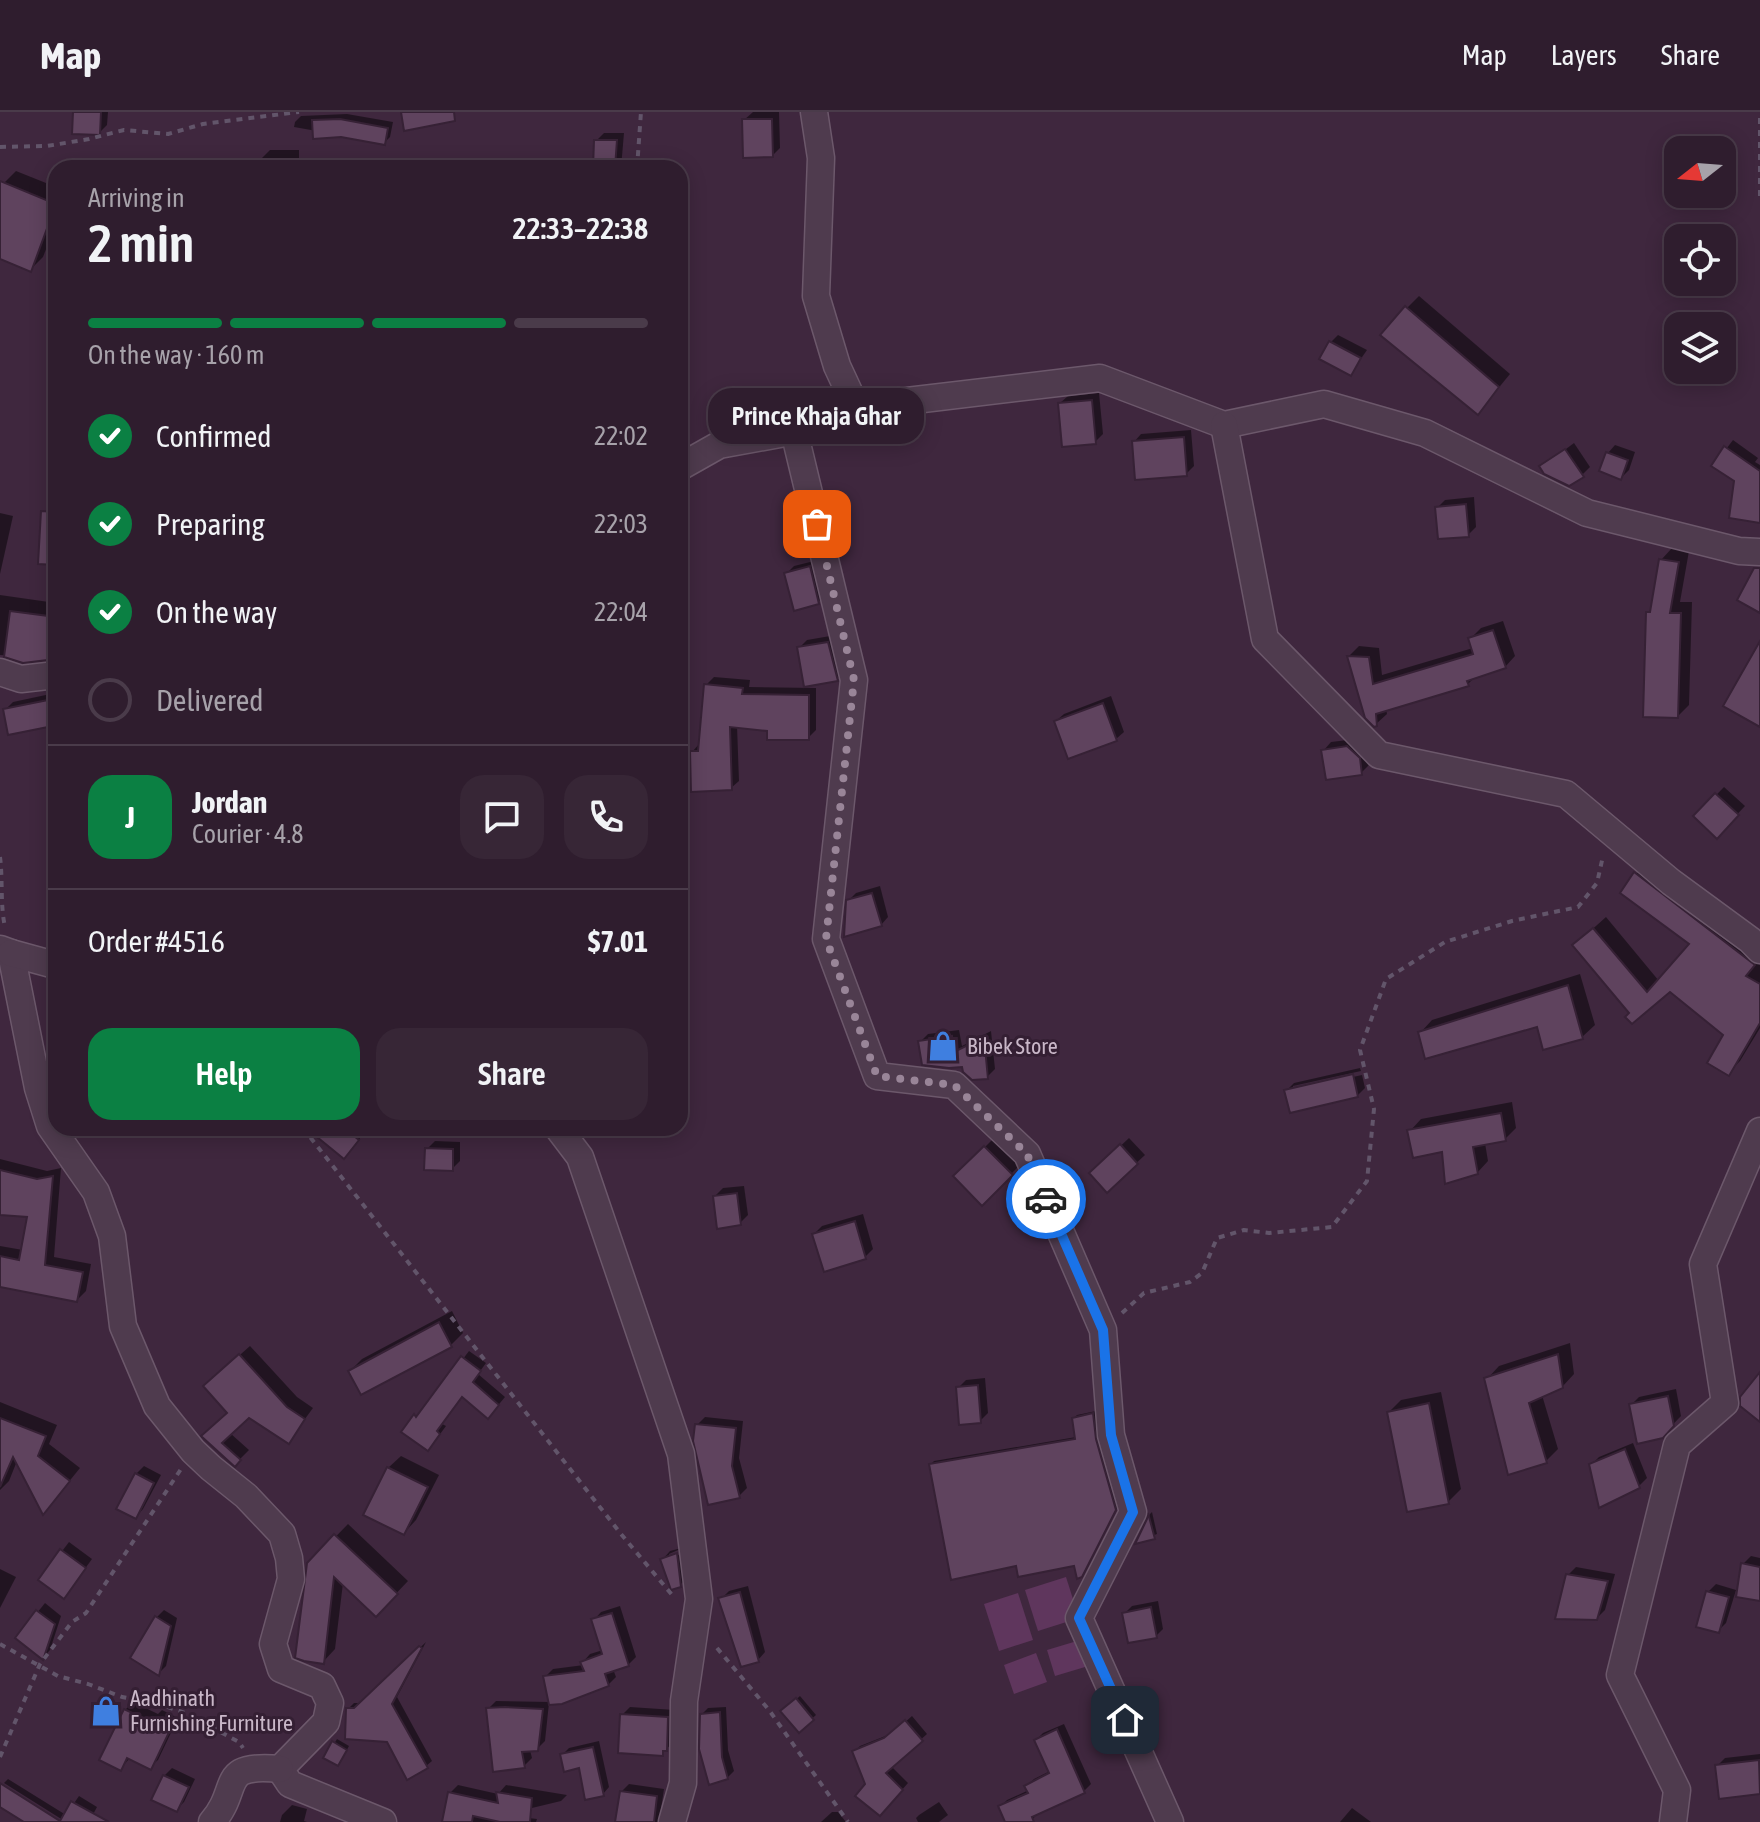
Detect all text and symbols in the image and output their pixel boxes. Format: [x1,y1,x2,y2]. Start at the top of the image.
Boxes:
text: Map [40,34,101,77]
text: Map [1462,39,1507,71]
text: Layers [1551,39,1617,71]
text: Share [1661,39,1720,71]
north arrow [1664,136,1736,208]
map controls [1664,136,1736,384]
text: Arriving in [88,183,185,213]
text: 22:33–22:38 [513,211,648,245]
text: 2 min [88,213,194,273]
button: locate [1664,224,1736,296]
button: layers [1664,312,1736,384]
text: On the way · 160 m [88,340,265,370]
callout: Prince Khaja Ghar [709,388,925,444]
text: Prince Khaja Ghar [731,401,901,431]
icon: check [88,414,132,458]
text: Confirmed [156,419,271,453]
text: 22:02 [594,421,648,451]
pin [783,490,851,558]
icon: check [88,502,132,546]
icon: bag [795,502,839,546]
text: Preparing [156,507,265,541]
text: 22:03 [594,509,648,539]
icon: check [88,590,132,634]
text: On the way [156,595,277,629]
text: 22:04 [594,597,648,627]
text: Delivered [156,683,264,717]
button: chat [460,775,544,859]
button: phone [564,775,648,859]
text: Jordan [192,785,267,819]
text: J [125,800,135,834]
text: Courier · 4.8 [192,819,303,849]
text: Order #4516 [88,924,225,958]
text: $7.01 [588,924,648,958]
button: Help [88,1028,360,1120]
button: Share [376,1028,648,1120]
shop icon: Bibek Store [926,1029,960,1063]
place label: Bibek Store [967,1033,1058,1059]
courier [1006,1159,1086,1239]
icon: car [1024,1177,1068,1221]
place label: Aadhinath Furnishing Furniture [130,1685,293,1736]
pin [1091,1686,1159,1754]
shop icon: Aadhinath Furnishing Furniture [89,1694,123,1728]
icon: home [1103,1698,1147,1742]

